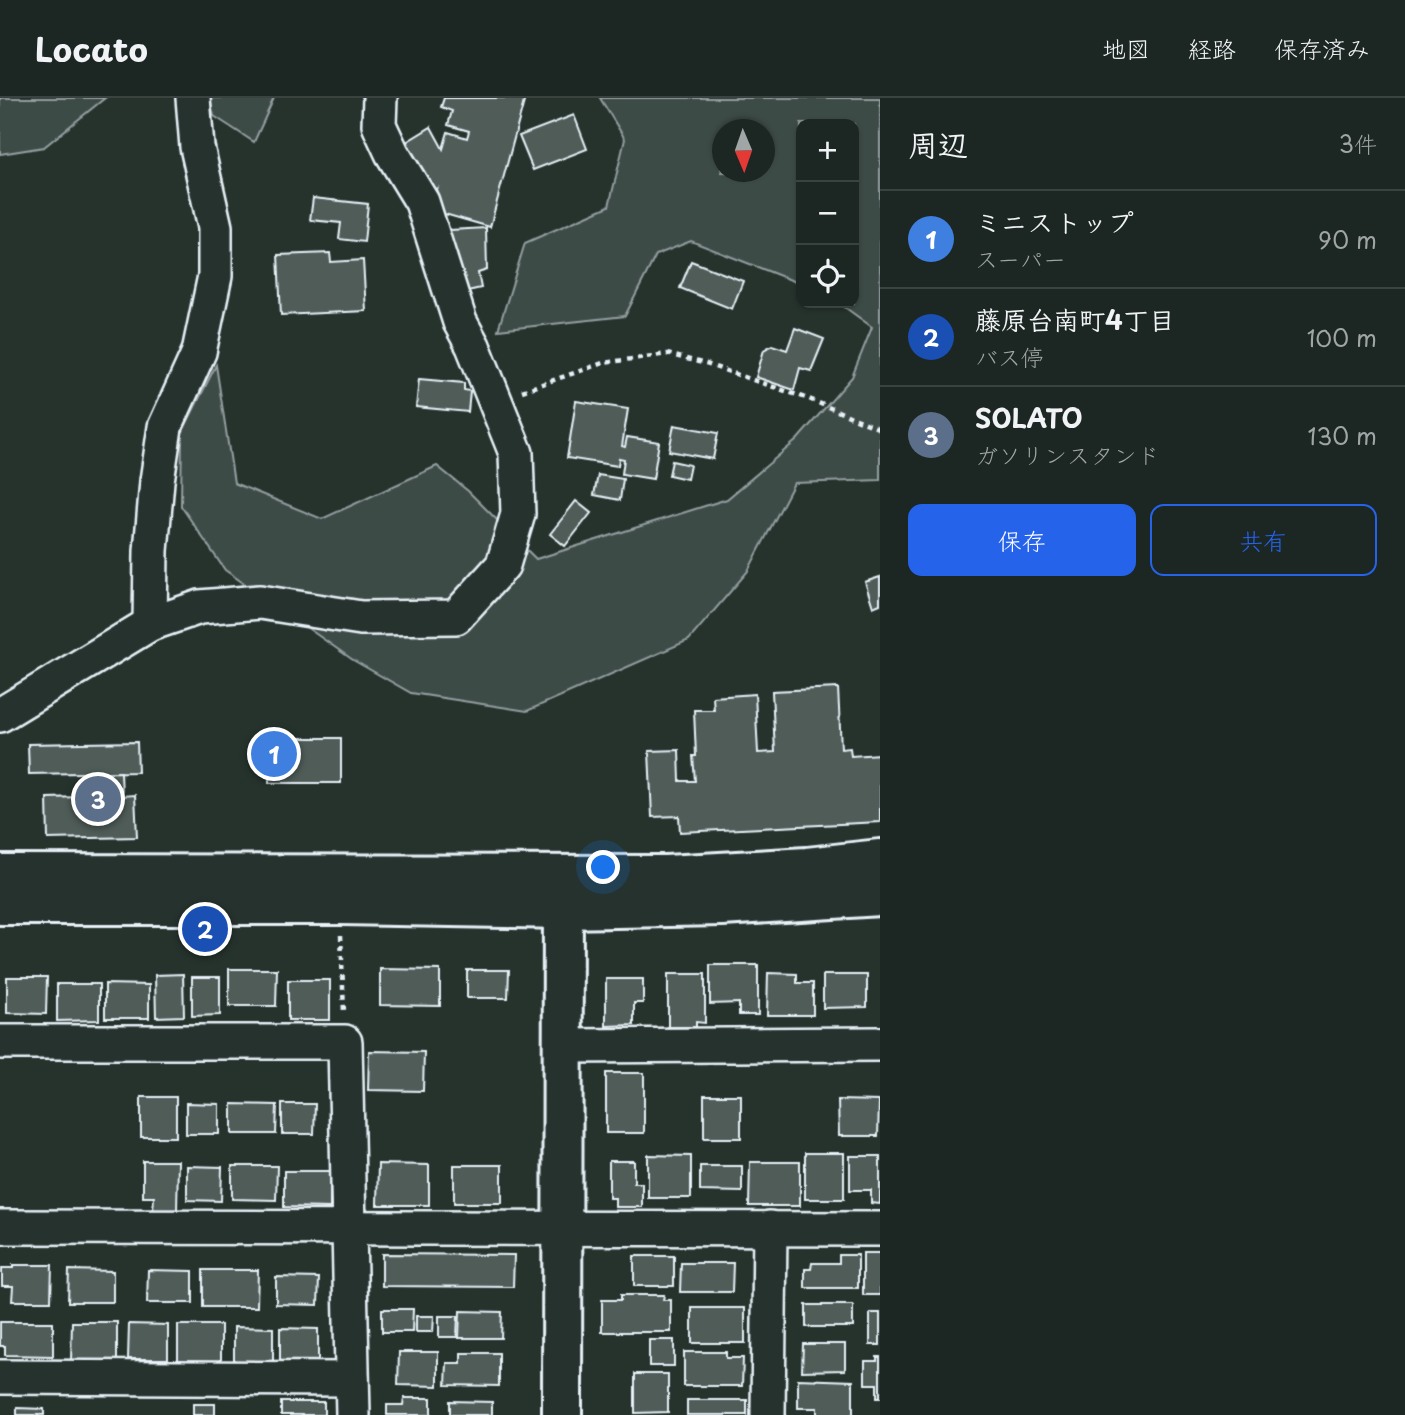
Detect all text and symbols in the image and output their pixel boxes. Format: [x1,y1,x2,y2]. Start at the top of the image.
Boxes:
text: Locato [35,23,148,73]
text: 地図 [1102,30,1150,66]
text: 経路 [1188,30,1236,66]
text: 保存済み [1274,30,1370,66]
north arrow [712,119,775,182]
map controls [796,119,859,308]
button: + [796,119,859,182]
text: 周辺 [908,121,968,166]
text: 3件 [1339,126,1377,161]
button: − [796,182,859,245]
text: ミニストップ [975,202,1134,241]
text: 1 [926,222,937,257]
text: 90 m [1318,222,1377,257]
text: スーパー [975,241,1066,276]
button: locate [796,245,859,308]
text: 藤原台南町4丁目 [975,300,1175,339]
text: 2 [923,320,939,355]
text: 100 m [1307,320,1377,355]
text: バス停 [975,339,1044,374]
text: SOLATO [975,398,1083,437]
text: 3 [923,418,939,453]
text: 130 m [1307,418,1377,453]
text: ガソリンスタンド [975,437,1159,472]
button: 保存 [908,504,1136,576]
button: 共有 [1150,504,1377,576]
pin: 1 [251,728,297,780]
pin: 3 [75,773,121,825]
your location [586,850,620,884]
pin: 2 [182,903,228,955]

